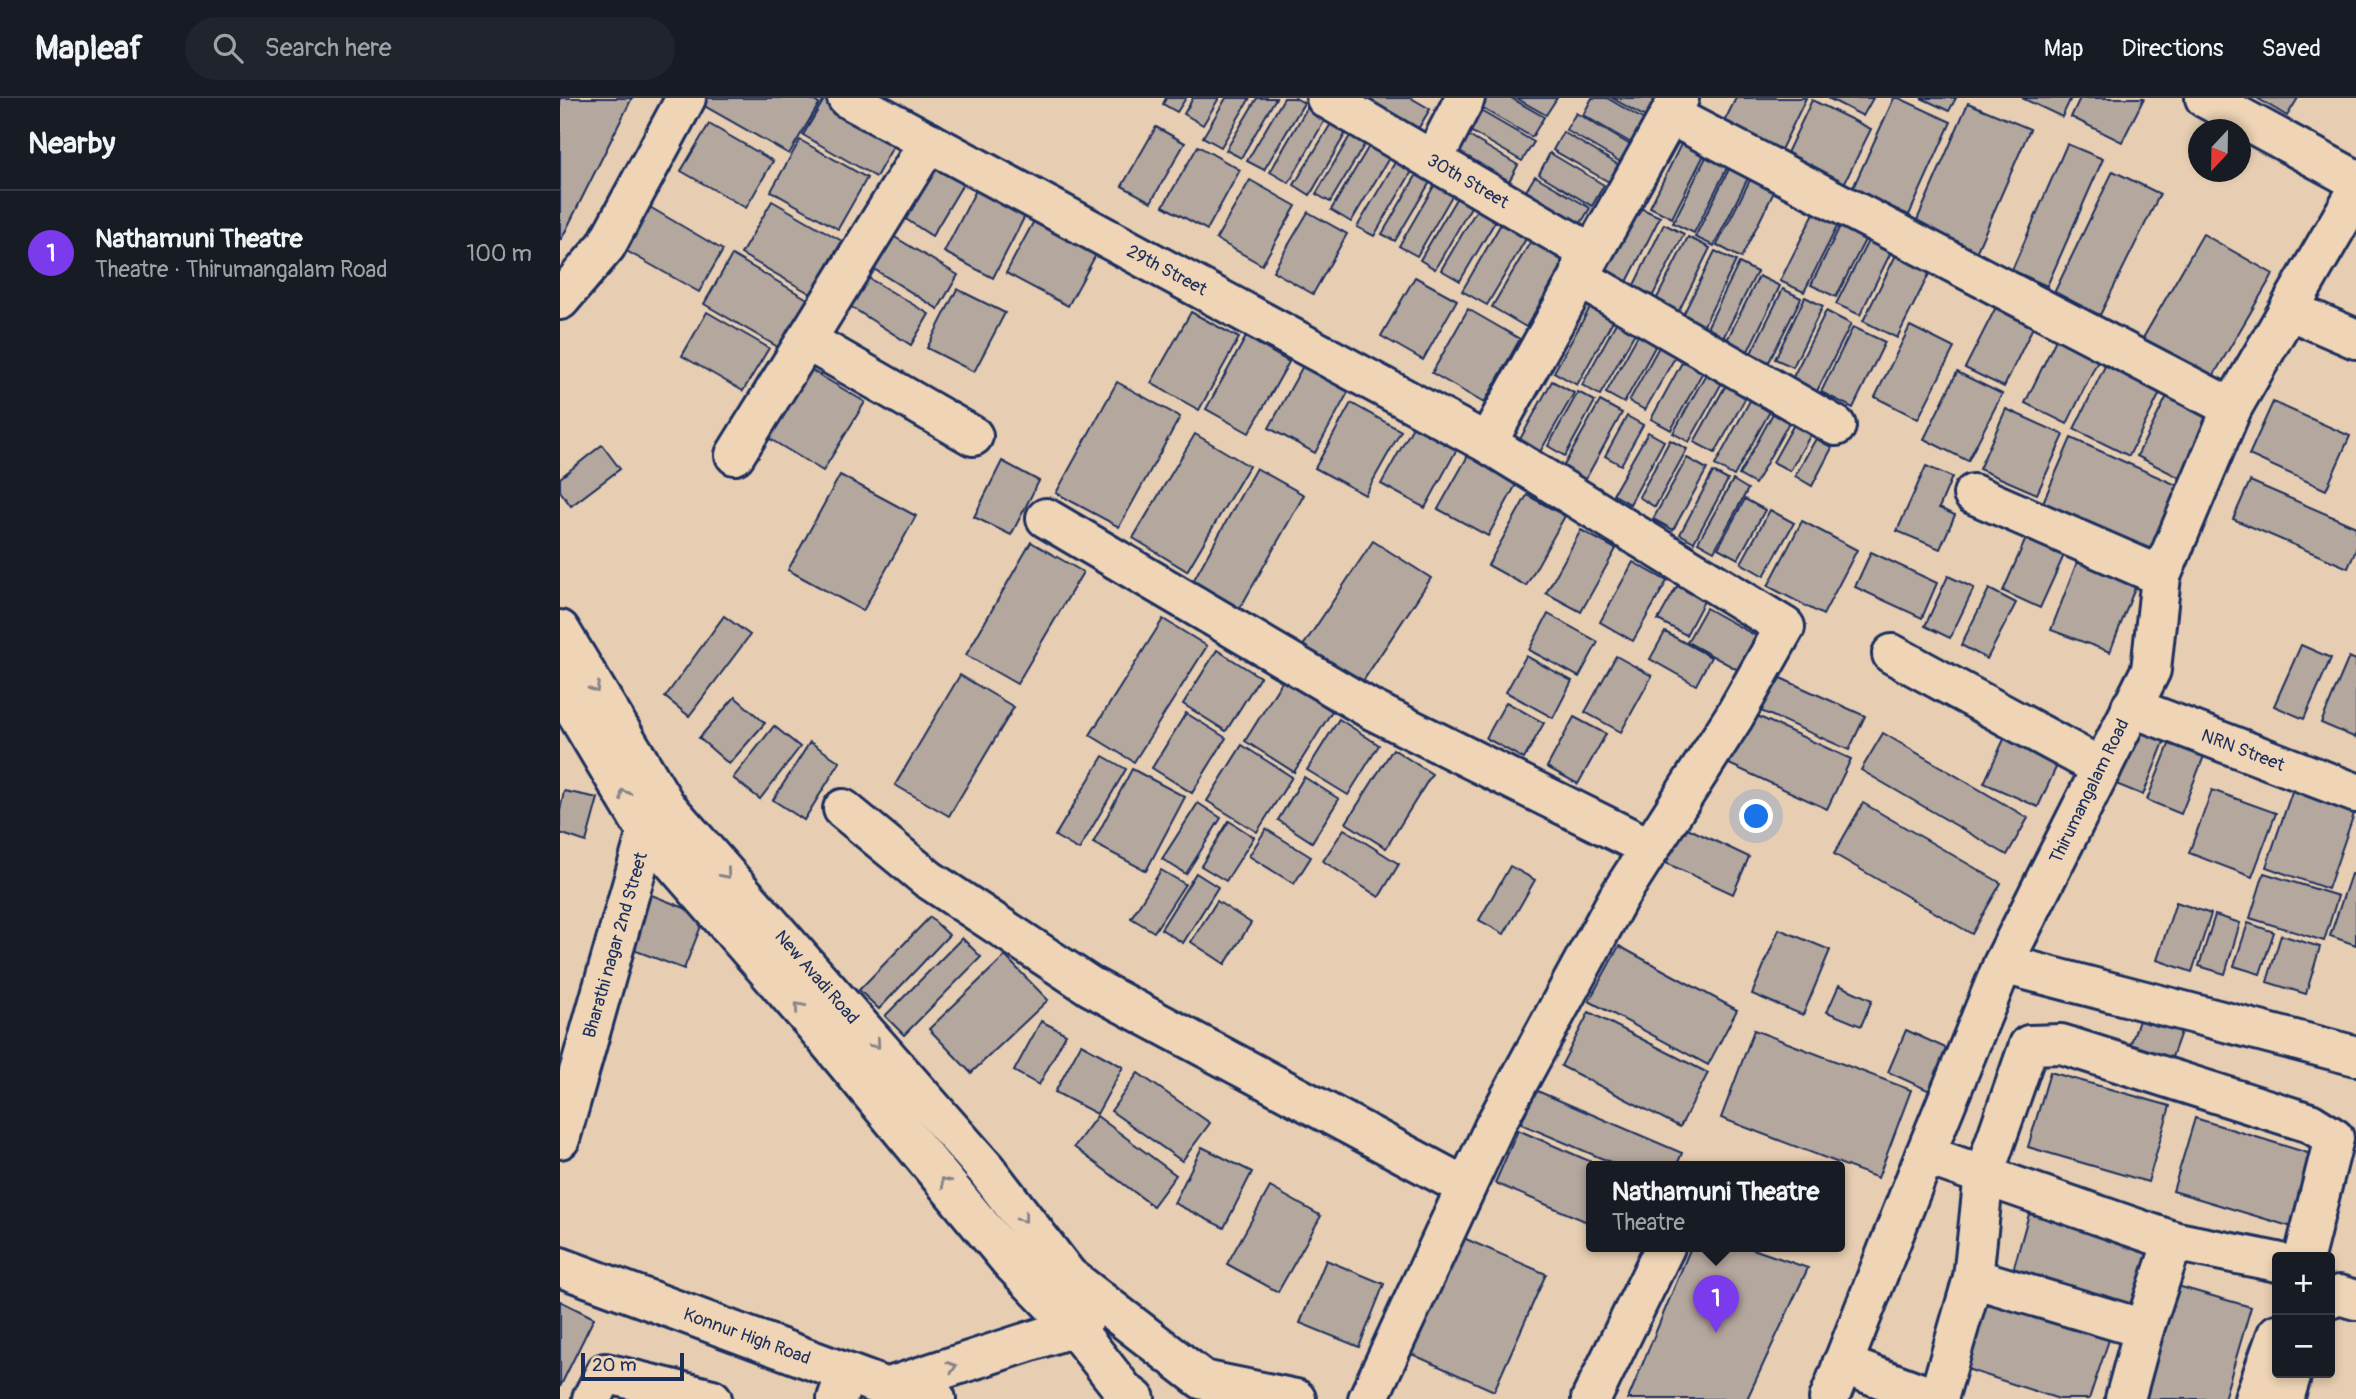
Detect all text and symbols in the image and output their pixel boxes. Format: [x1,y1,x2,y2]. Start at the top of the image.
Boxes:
search box [185,17,675,80]
text: Mapleaf [35,28,143,69]
icon: search [209,29,247,67]
text: Search here [265,32,392,64]
text: Map [2044,34,2084,63]
text: Directions [2122,34,2223,63]
text: Saved [2261,34,2321,63]
north arrow [2188,119,2251,182]
text: Nearby [28,125,115,162]
street label: 30th Street [1423,149,1513,214]
text: Nathamuni Theatre [95,223,303,255]
text: 1 [47,239,56,268]
text: 100 m [466,239,532,268]
street label: 29th Street [1123,240,1212,302]
text: Theatre · Thirumangalam Road [95,255,388,284]
one-way arrow [587,681,600,694]
street label: Thirumangalam Road [2044,715,2134,867]
street label: NRN Street [2198,724,2288,777]
one-way arrow [619,789,632,801]
your location [1739,799,1773,833]
street label: Bharathi nagar 2nd Street [578,849,653,1041]
one-way arrow [718,865,730,878]
street label: New Avadi Road [769,925,864,1029]
one-way arrow [795,1002,807,1015]
one-way arrow [868,1036,880,1049]
popup [1586,1161,1845,1252]
text: Nathamuni Theatre [1612,1176,1819,1208]
one-way arrow [941,1177,953,1190]
text: Theatre [1612,1208,1685,1237]
one-way arrow [1015,1210,1028,1223]
map controls [2272,1252,2335,1378]
button: + [2272,1252,2335,1315]
pin: 1 [1693,1275,1739,1333]
street label: Konnur High Road [680,1303,814,1370]
button: − [2272,1315,2335,1378]
scale bar [581,1350,684,1382]
text: 20 m [592,1353,637,1377]
one-way arrow [945,1361,958,1375]

